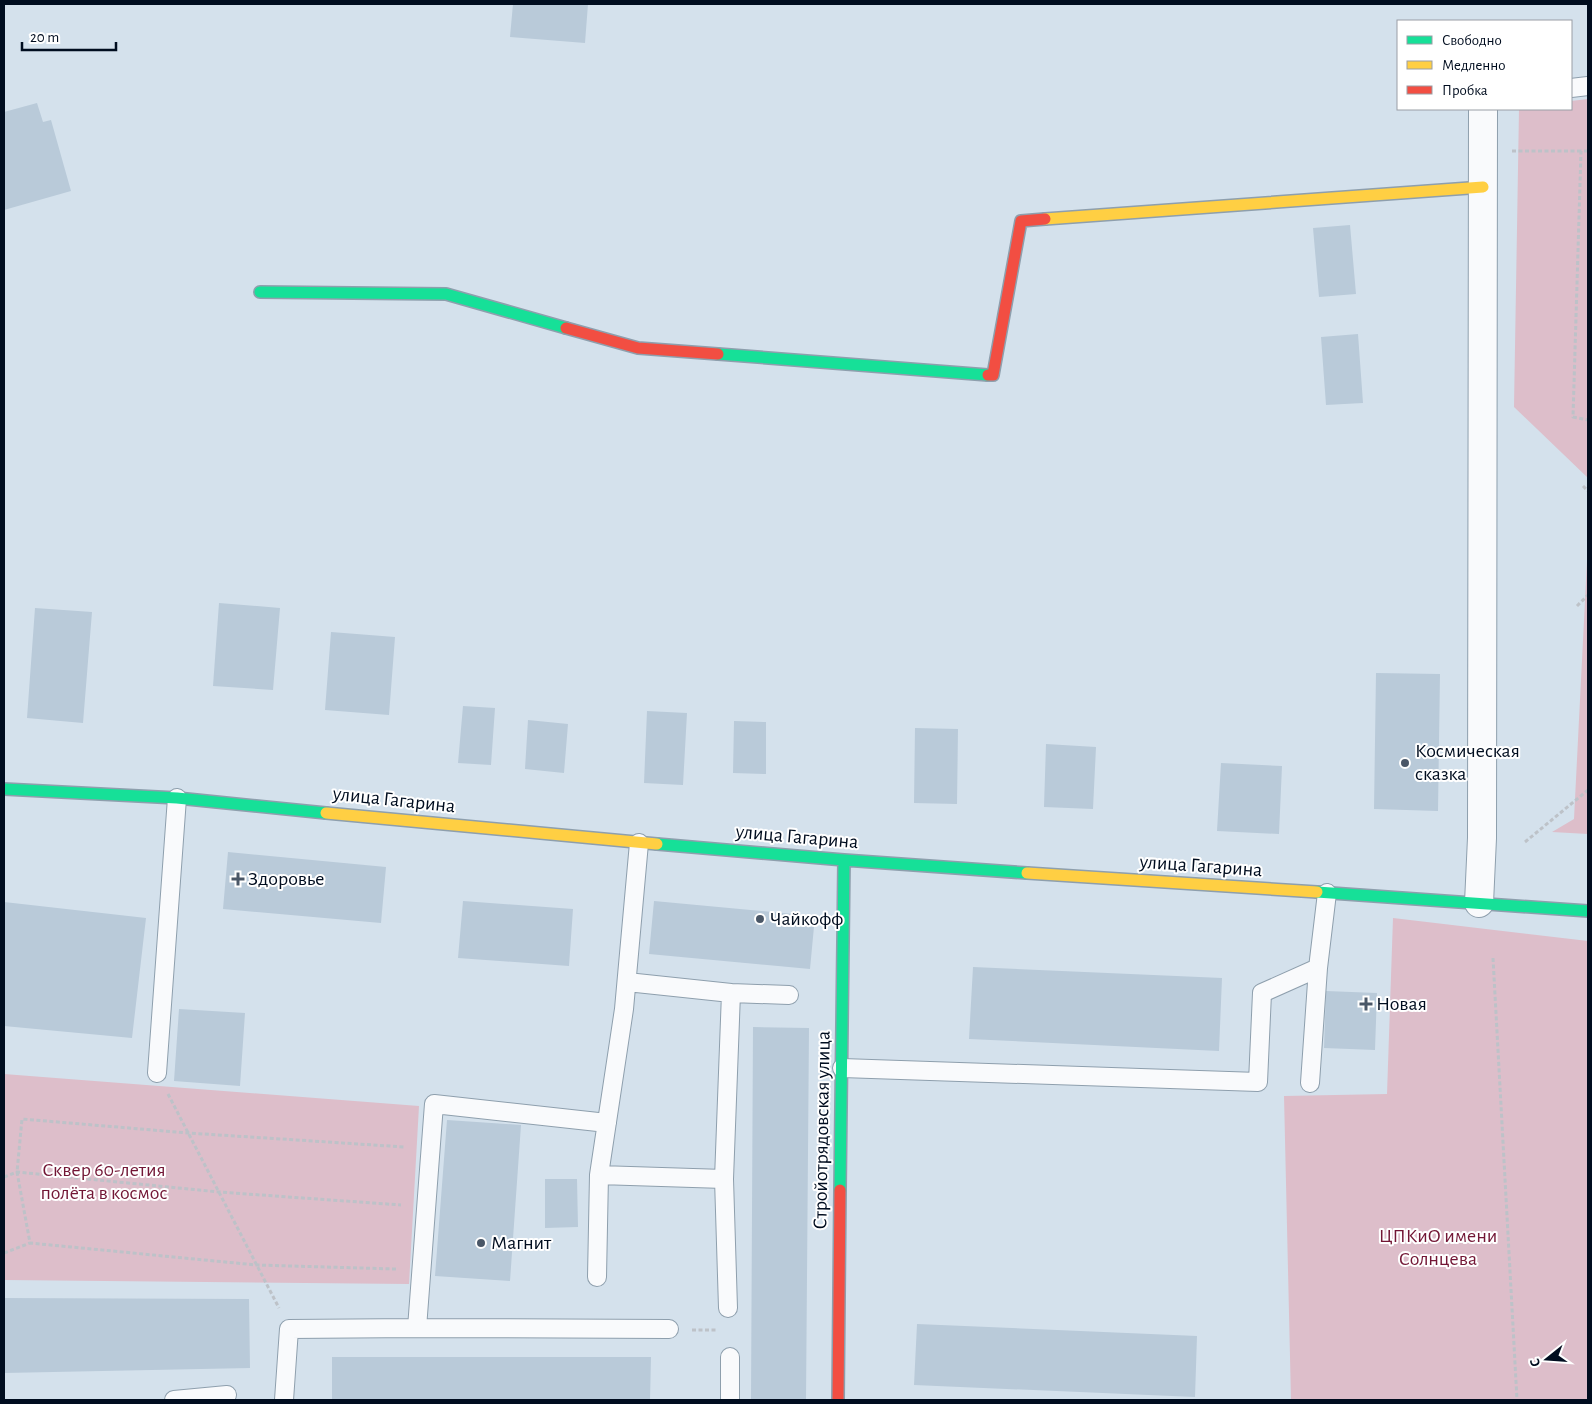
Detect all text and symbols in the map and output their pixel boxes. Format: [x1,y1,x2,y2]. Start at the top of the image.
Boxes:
scale bar [22,20,116,52]
legend [1397,20,1572,110]
text: 20 m [30,30,59,45]
text: Свободно [1442,33,1502,48]
text: Медленно [1442,58,1506,73]
text: Пробка [1442,83,1488,98]
place label: Космическая сказка [1415,741,1520,784]
marker: Космическая сказка [1399,757,1411,769]
street label: улица Гагарина [331,784,456,816]
street label: улица Гагарина [734,822,859,852]
street label: улица Гагарина [1138,852,1263,880]
place label: Здоровье [248,869,324,889]
marker: Здоровье [232,873,244,885]
place label: Чайкофф [770,909,843,929]
marker: Чайкофф [754,913,766,925]
place label: Новая [1376,994,1427,1014]
marker: Новая [1360,998,1372,1010]
street label: Стройотрядовская улица [810,1031,834,1229]
park label: Сквер 60-летия полёта в космос [40,1160,168,1203]
park label: ЦПКиО имени Солнцева [1379,1226,1497,1269]
place label: Магнит [491,1233,552,1253]
marker: Магнит [475,1237,487,1249]
north arrow [1522,1334,1572,1384]
text: С [1528,1357,1543,1368]

